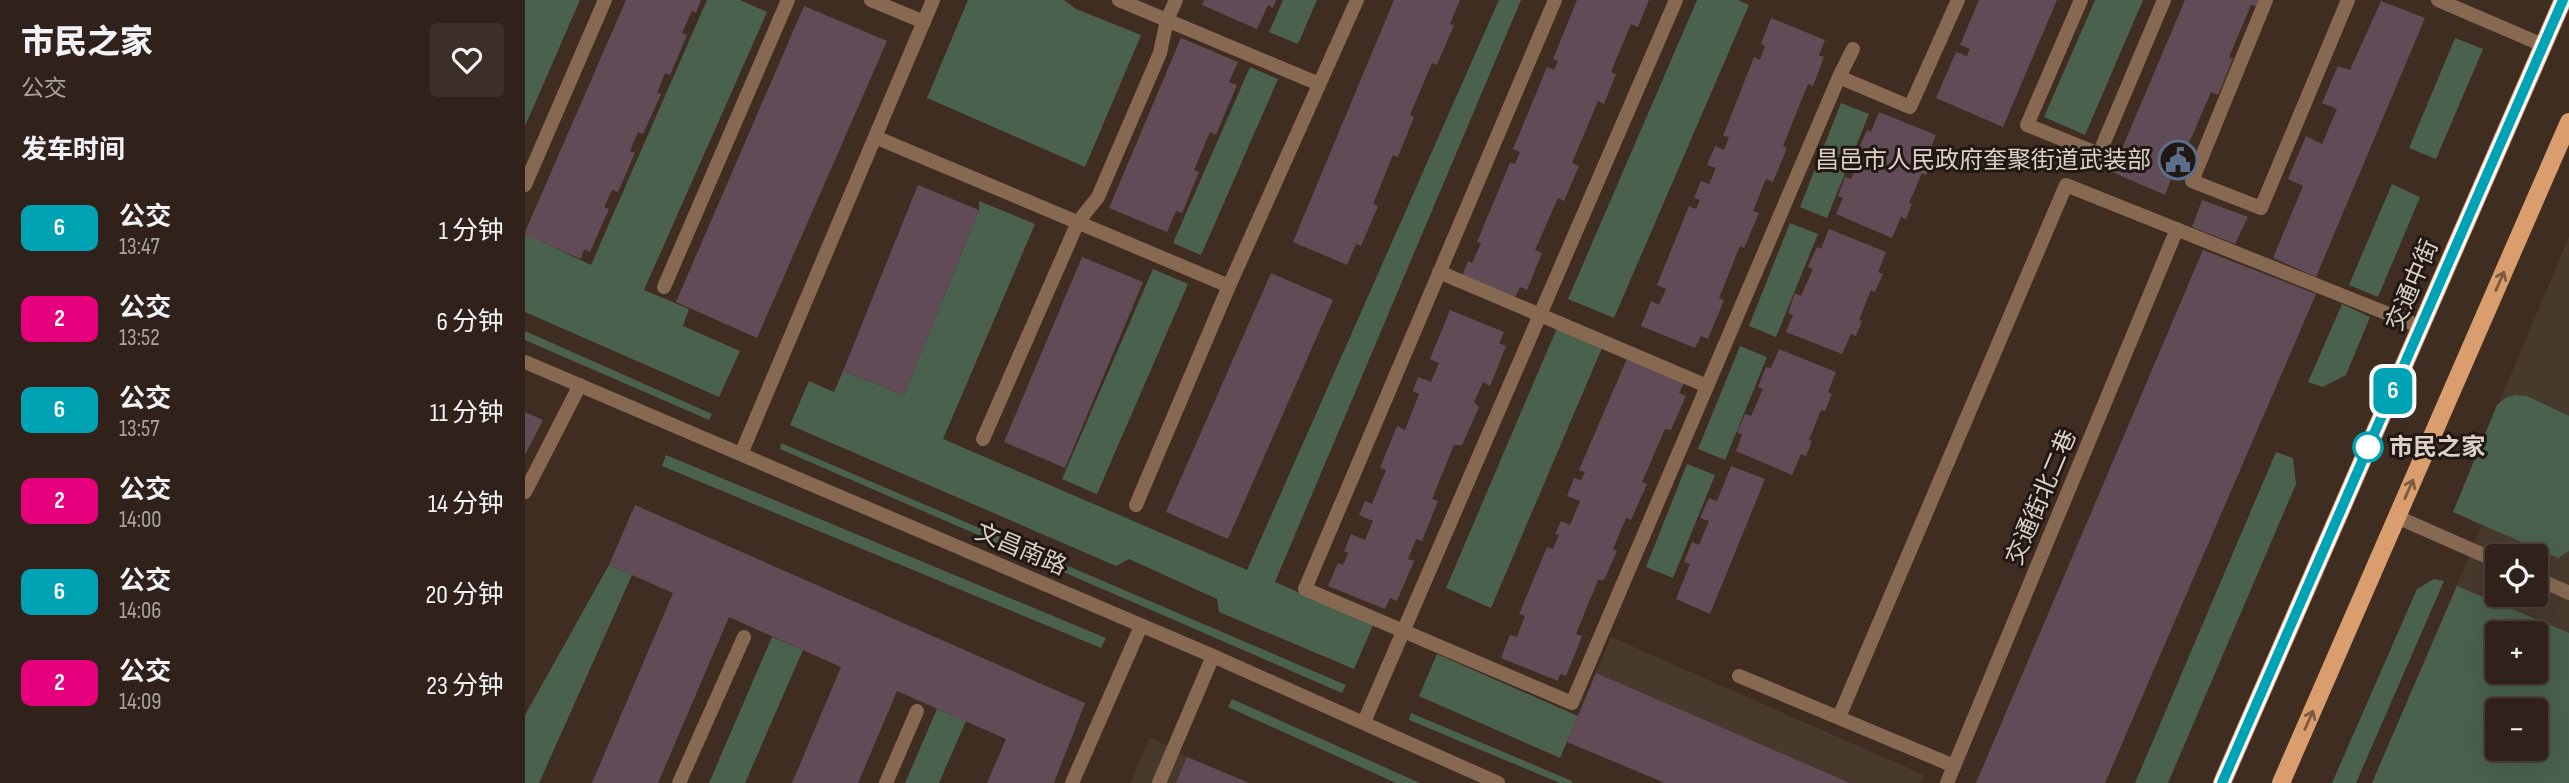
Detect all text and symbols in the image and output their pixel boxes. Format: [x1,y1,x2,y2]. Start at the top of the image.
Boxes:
text: 市民之家 [21,23,153,63]
button: heart [430,23,504,97]
text: 公交 [21,75,67,103]
text: 发车时间 [21,135,125,166]
public building icon: 昌邑市人民政府奎聚街道武装部 [2157,139,2199,181]
place label: 昌邑市人民政府奎聚街道武装部 [1815,146,2151,175]
text: 公交 [119,202,171,233]
text: 6 [54,213,65,242]
text: 1 分钟 [439,216,504,247]
text: 13:47 [119,233,160,261]
street label: 交通中街 [2380,235,2445,335]
one-way arrow [2494,271,2507,292]
text: 公交 [119,293,171,324]
text: 2 [54,304,65,333]
text: 6 分钟 [436,307,504,338]
text: 13:52 [119,324,160,352]
line badge: 6 [2370,368,2416,414]
text: 6 [2387,376,2399,405]
text: 公交 [119,384,171,415]
text: 6 [54,395,65,424]
text: 11 分钟 [430,398,504,429]
text: 13:57 [119,415,159,443]
street label: 交通街北二巷 [2000,425,2083,569]
marker: 市民之家 [2353,432,2383,462]
place label: 市民之家 [2389,433,2485,462]
text: 公交 [119,475,171,506]
one-way arrow [2403,479,2416,501]
text: 2 [54,486,65,515]
text: 14 分钟 [428,489,504,520]
text: 14:00 [119,506,162,534]
street label: 文昌南路 [971,517,1071,582]
map controls [2485,544,2548,761]
button: locate [2485,544,2548,607]
text: 公交 [119,566,171,597]
text: 6 [54,577,65,606]
text: 20 分钟 [426,580,504,611]
text: 14:06 [119,597,161,625]
button: + [2485,621,2548,684]
text: 公交 [119,657,171,688]
text: 2 [54,668,65,697]
text: 23 分钟 [426,671,504,702]
text: 14:09 [119,688,161,716]
button: − [2485,698,2548,761]
one-way arrow [2303,710,2316,732]

